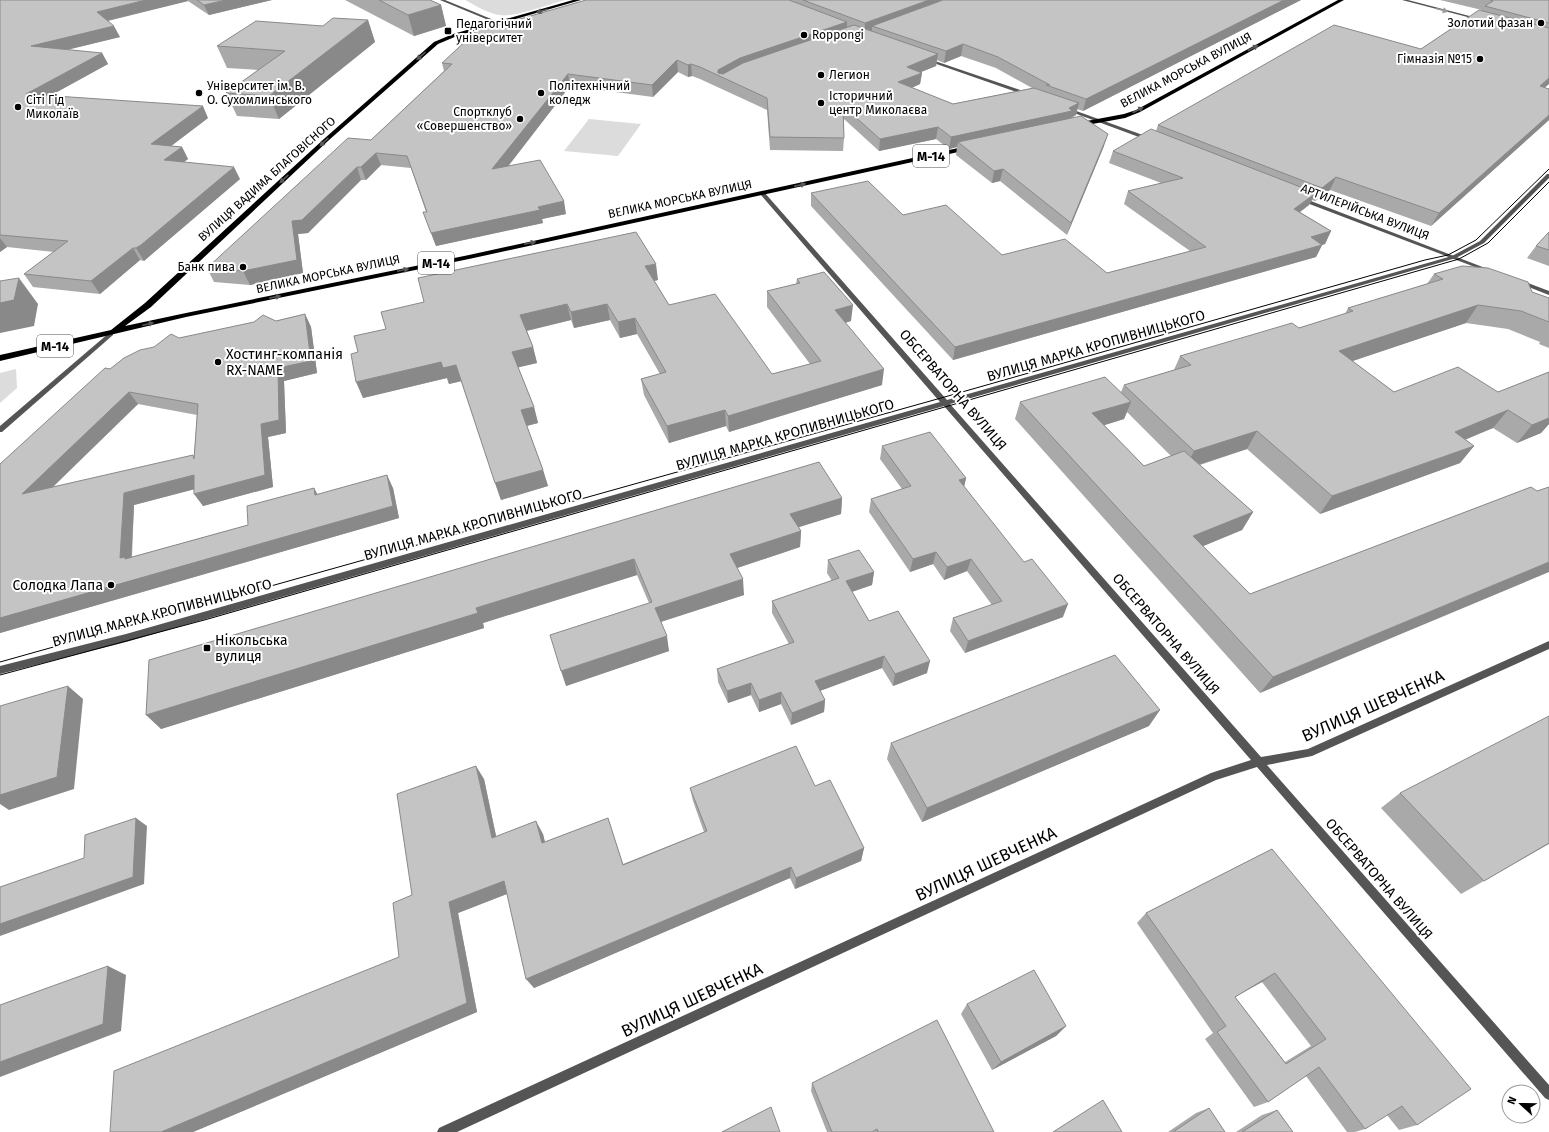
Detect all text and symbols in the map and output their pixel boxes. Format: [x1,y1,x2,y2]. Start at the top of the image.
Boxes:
one-way arrow [1436,7,1448,13]
one-way arrow [535,8,547,14]
place label: Золотий фазан [1448,16,1533,30]
place label: Педагогічний університет [456,17,532,45]
marker: Золотий фазан [1536,18,1546,28]
marker: Педагогічний університет [443,26,453,36]
place label: Roppongi [812,28,864,42]
street label: ВЕЛИКА МОРСЬКА ВУЛИЦЯ [1118,29,1254,111]
marker: Roppongi [799,30,809,40]
one-way arrow [1247,45,1259,52]
one-way arrow [416,51,426,60]
place label: Гімназія №15 [1397,52,1472,66]
marker: Гімназія №15 [1475,54,1485,64]
place label: Легион [829,68,870,82]
marker: Легион [816,70,826,80]
place label: Університет ім. В. О. Сухомлинського [207,79,312,107]
place label: Політехнічний коледж [549,79,630,107]
marker: Університет ім. В. О. Сухомлинського [194,88,204,98]
marker: Політехнічний коледж [536,88,546,98]
place label: Історичний центр Миколаєва [829,89,927,117]
place label: Сіті Гід Миколаїв [26,93,79,121]
marker: Історичний центр Миколаєва [816,98,826,108]
marker: Сіті Гід Миколаїв [13,102,23,112]
place label: Спортклуб «Совершенство» [417,105,512,133]
one-way arrow [1133,107,1144,113]
street label: ВУЛИЦЯ ВАДИМА БЛАГОВІСНОГО [196,114,338,244]
marker: Спортклуб «Совершенство» [515,114,525,124]
one-way arrow [319,137,329,147]
road number: М-14 [913,145,949,167]
one-way arrow [279,174,289,184]
street label: ВЕЛИКА МОРСЬКА ВУЛИЦЯ [607,177,753,221]
street label: АРТИЛЕРІЙСЬКА ВУЛИЦЯ [1299,180,1431,243]
one-way arrow [794,181,806,187]
one-way arrow [524,240,536,246]
street label: ВЕЛИКА МОРСЬКА ВУЛИЦЯ [255,252,401,296]
road number: М-14 [418,252,454,274]
place label: Банк пива [178,260,235,274]
marker: Банк пива [238,262,248,272]
one-way arrow [397,267,409,273]
one-way arrow [269,293,282,299]
street label: ВУЛИЦЯ МАРКА КРОПИВНИЦЬКОГО [985,307,1207,385]
one-way arrow [142,321,155,327]
street label: ОБСЕРВАТОРНА ВУЛИЦЯ [896,326,1010,454]
road number: М-14 [37,335,73,357]
place label: Хостинг-компанія RX-NAME [226,346,343,379]
marker: Хостинг-компанія RX-NAME [213,357,223,367]
street label: ВУЛИЦЯ МАРКА КРОПИВНИЦЬКОГО [674,396,896,474]
street label: ВУЛИЦЯ МАРКА КРОПИВНИЦЬКОГО [362,486,584,564]
street label: ОБСЕРВАТОРНА ВУЛИЦЯ [1109,570,1223,698]
street label: ВУЛИЦЯ МАРКА КРОПИВНИЦЬКОГО [50,575,274,651]
place label: Солодка Лапа [12,577,103,594]
marker: Солодка Лапа [106,580,116,590]
place label: Нікольська вулиця [215,632,288,665]
marker: Нікольська вулиця [202,643,212,653]
street label: ВУЛИЦЯ ШЕВЧЕНКА [1299,665,1448,747]
street label: ОБСЕРВАТОРНА ВУЛИЦЯ [1322,815,1436,943]
street label: ВУЛИЦЯ ШЕВЧЕНКА [912,822,1060,906]
street label: ВУЛИЦЯ ШЕВЧЕНКА [618,958,766,1042]
north arrow [1501,1084,1541,1124]
text: N [1505,1095,1520,1106]

